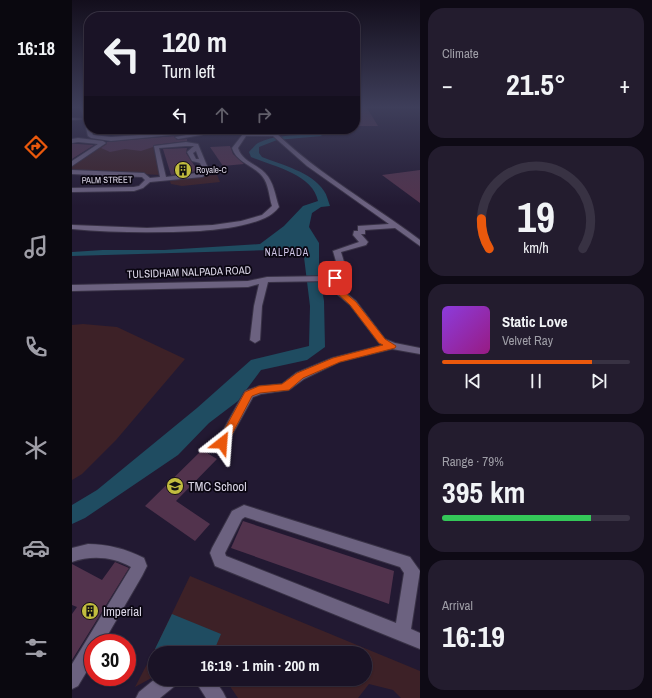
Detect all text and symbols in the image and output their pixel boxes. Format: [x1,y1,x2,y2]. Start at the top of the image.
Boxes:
text: 120 m [162,23,227,61]
icon: left [96,28,148,80]
text: 16:18 [17,36,55,61]
text: Climate [442,45,479,62]
text: Turn left [162,59,215,84]
text: 21.5° [506,64,566,104]
text: − [442,70,453,100]
text: + [619,70,630,100]
icon: left [169,104,191,126]
icon: ahead [211,104,233,126]
icon: right [253,104,275,126]
icon: directions [22,133,50,161]
building icon: Royale-C [173,160,193,180]
place label: Royale-C [196,164,227,176]
street label: PALM STREET [82,174,133,186]
text: 19 [517,189,555,245]
icon: music [22,233,50,261]
text: km/h [523,238,549,257]
district label: NALPADA [265,246,309,259]
pin [318,261,352,295]
street label: TULSIDHAM NALPADA ROAD [127,263,251,281]
icon: arrive [324,267,346,289]
text: Static Love [502,311,568,332]
text: Velvet Ray [502,332,553,349]
icon: phone [22,333,50,361]
icon: previous [462,370,484,392]
icon: pause [525,370,547,392]
icon: next [588,370,610,392]
position arrow [201,422,243,464]
icon: climate [22,434,50,462]
text: Range · 79% [442,453,504,470]
text: 395 km [442,472,525,512]
school or university icon: TMC School [165,476,185,496]
place label: TMC School [188,478,247,495]
icon: car [22,534,50,562]
text: Arrival [442,597,473,614]
building icon: Imperial [80,601,100,621]
place label: Imperial [103,603,142,620]
text: 16:19 [442,616,505,656]
icon: filters [22,634,50,662]
speed limit sign: 30 [84,634,136,686]
text: 16:19 · 1 min · 200 m [201,655,319,676]

